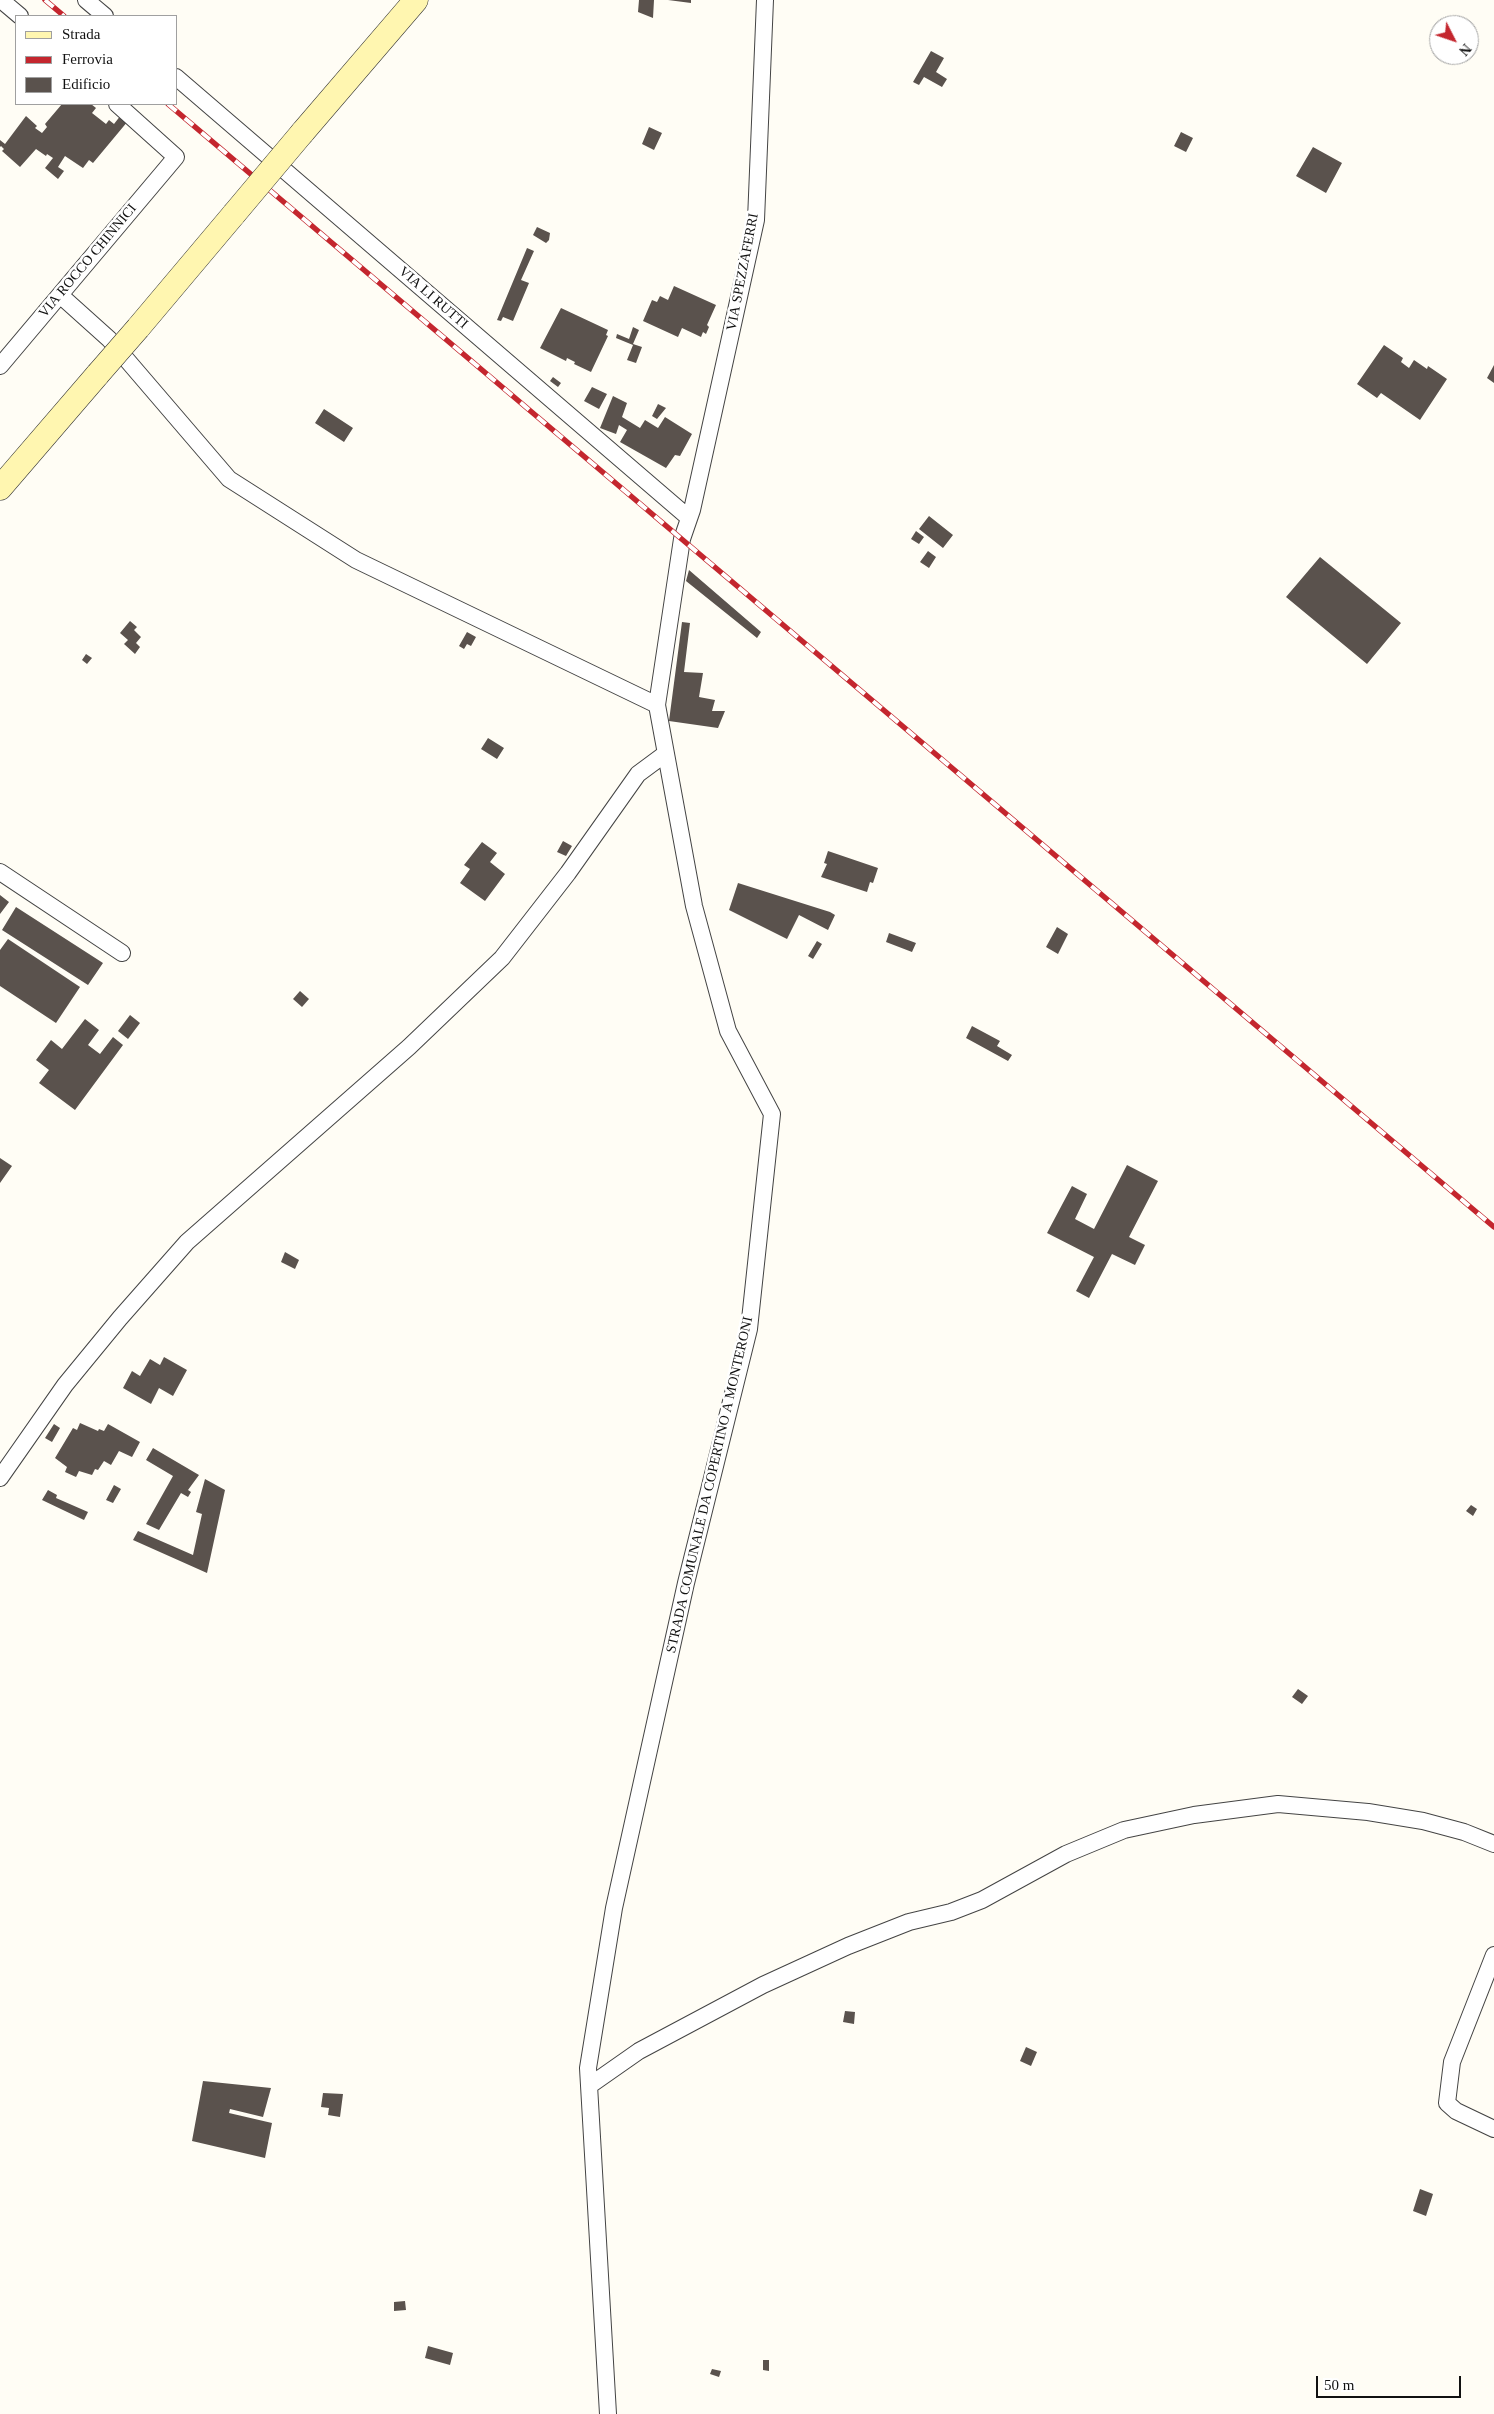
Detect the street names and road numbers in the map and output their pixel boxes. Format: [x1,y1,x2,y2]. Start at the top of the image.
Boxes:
street label: VIA ROCCO CHINNICI [36,201,140,321]
street label: VIA SPEZZAFERRI [723,212,763,332]
street label: VIA LI RUTTI [395,263,471,333]
street label: STRADA COMUNALE DA COPERTINO A MONTERONI [663,1315,757,1655]

